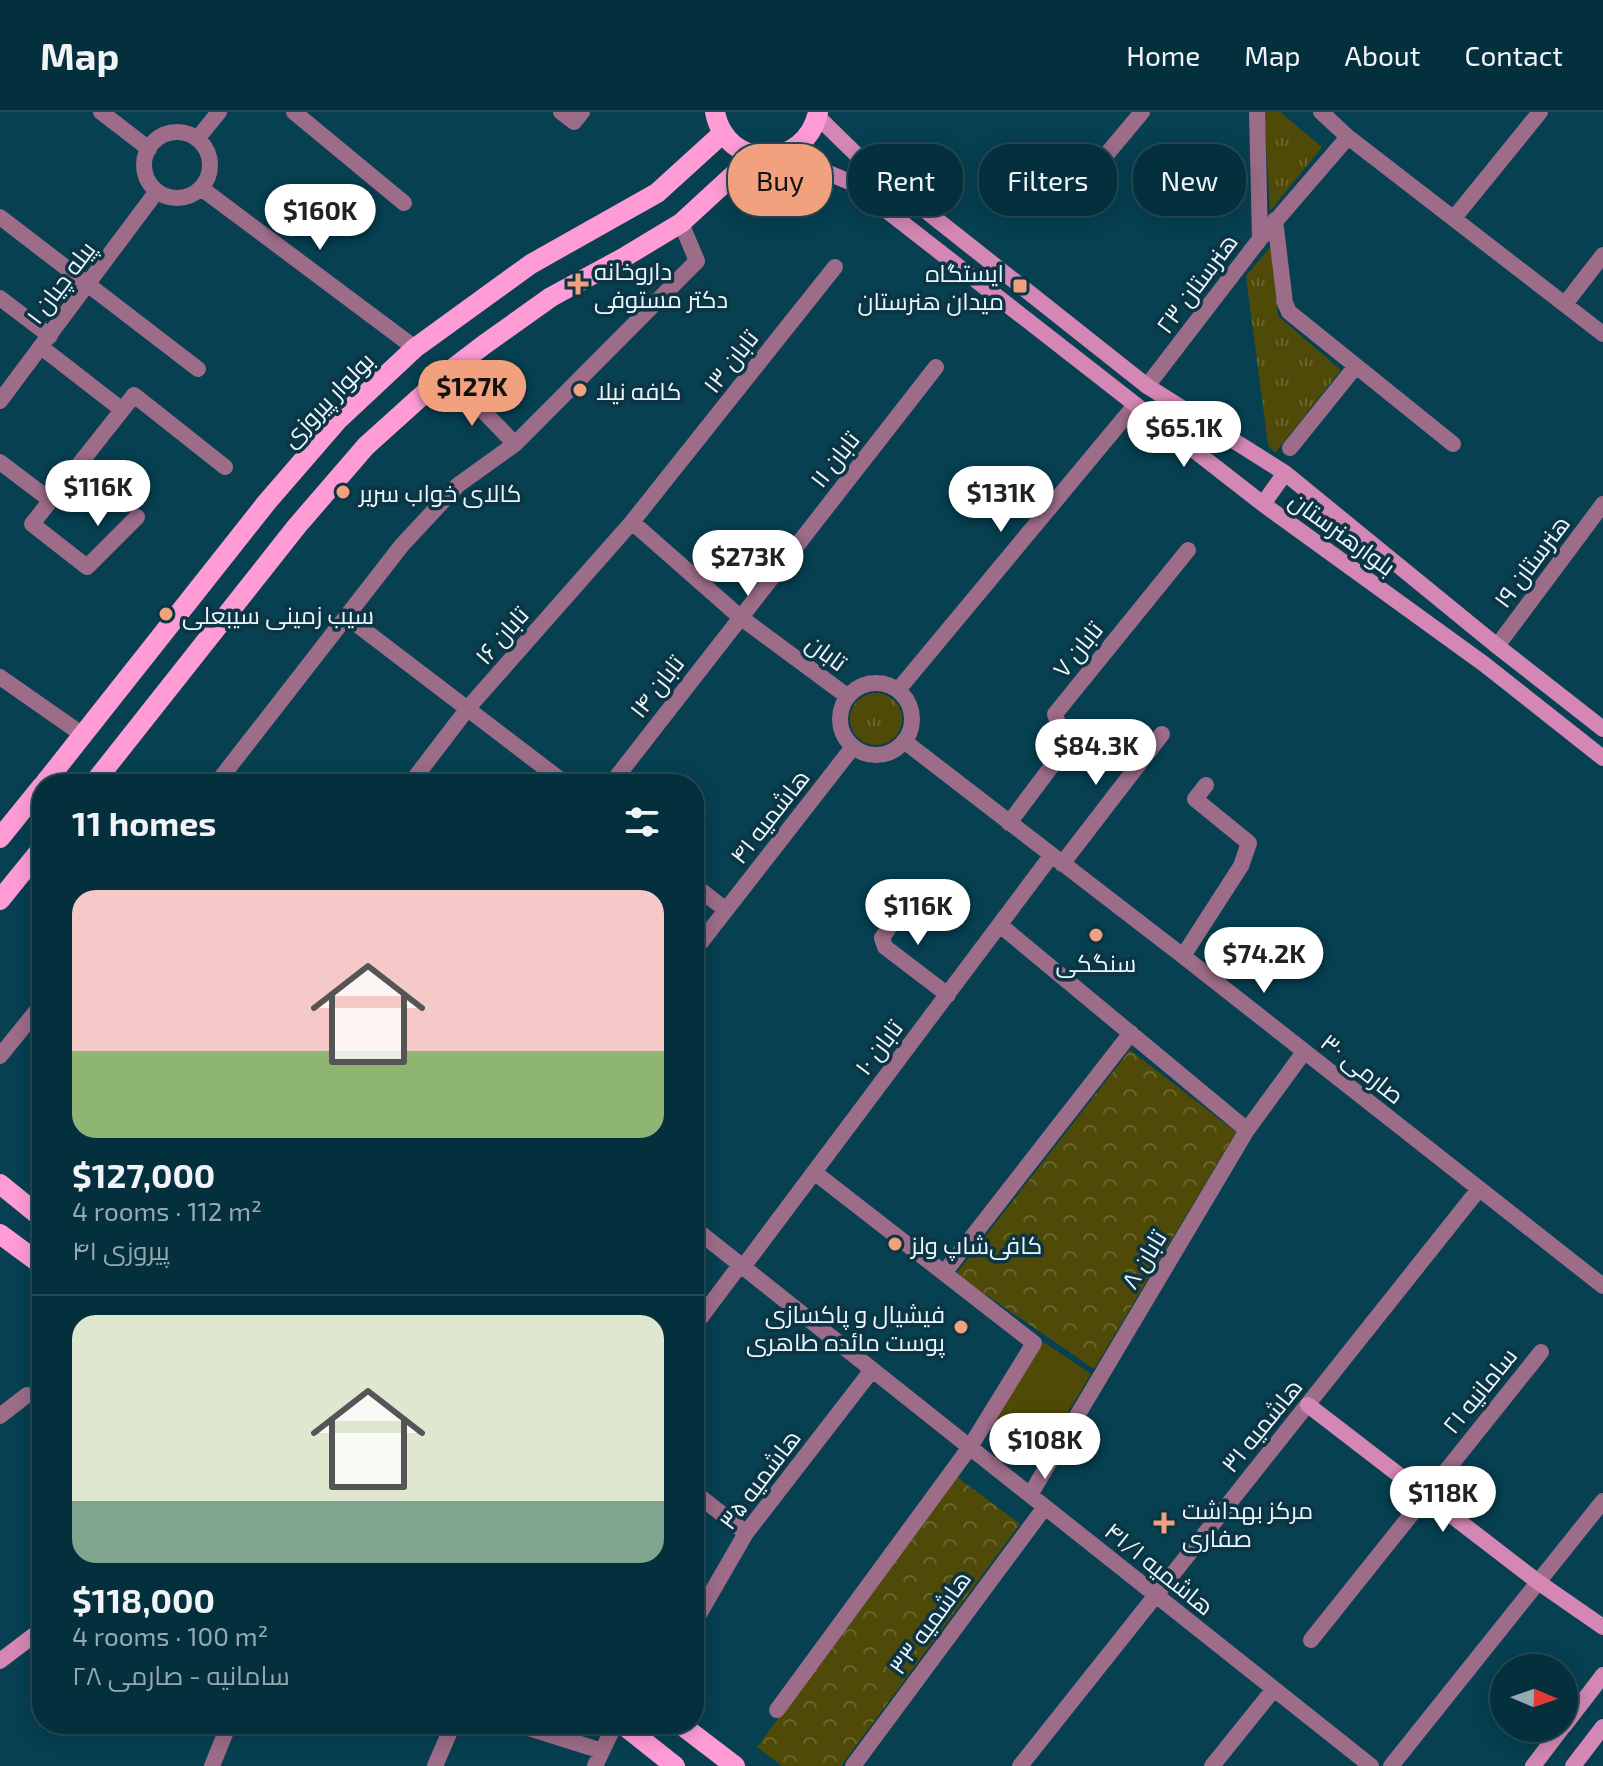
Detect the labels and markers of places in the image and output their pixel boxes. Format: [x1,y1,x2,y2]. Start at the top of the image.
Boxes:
pin: $160K [264,184,376,252]
place label: داروخانه دکتر مستوفی [594,256,728,314]
place label: ایستگاه میدان هنرستان [858,258,1004,316]
marker: داروخانه دکتر مستوفی [569,275,587,293]
marker: ایستگاه میدان هنرستان [1011,277,1029,295]
pin: $127K [416,360,528,428]
place label: کافه نیلا [596,376,681,405]
marker: کافه نیلا [571,381,589,399]
pin: $65.1K [1119,401,1249,469]
pin: $116K [42,460,154,528]
pin: $131K [945,466,1057,534]
place label: کالای خواب سریر [357,478,522,508]
marker: کالای خواب سریر [334,483,352,501]
pin: $273K [692,530,804,598]
place label: سیب زمینی سیبعلی [182,600,374,630]
marker: سیب زمینی سیبعلی [157,605,175,623]
pin: $84.3K [1031,719,1161,787]
pin: $116K [862,879,974,947]
marker: سنگکی [1087,926,1105,944]
pin: $74.2K [1199,927,1329,995]
place label: سنگکی [1056,948,1136,978]
place label: کافی‌شاپ ولز [909,1230,1042,1262]
marker: کافی‌شاپ ولز [886,1235,904,1253]
place label: فیشیال و پاکسازی پوست مائده طاهری [746,1299,946,1359]
marker: فیشیال و پاکسازی پوست مائده طاهری [952,1318,970,1336]
pin: $108K [989,1413,1101,1481]
pin: $118K [1387,1466,1499,1534]
place label: مرکز بهداشت صفاری [1182,1495,1313,1553]
marker: مرکز بهداشت صفاری [1153,1512,1175,1534]

